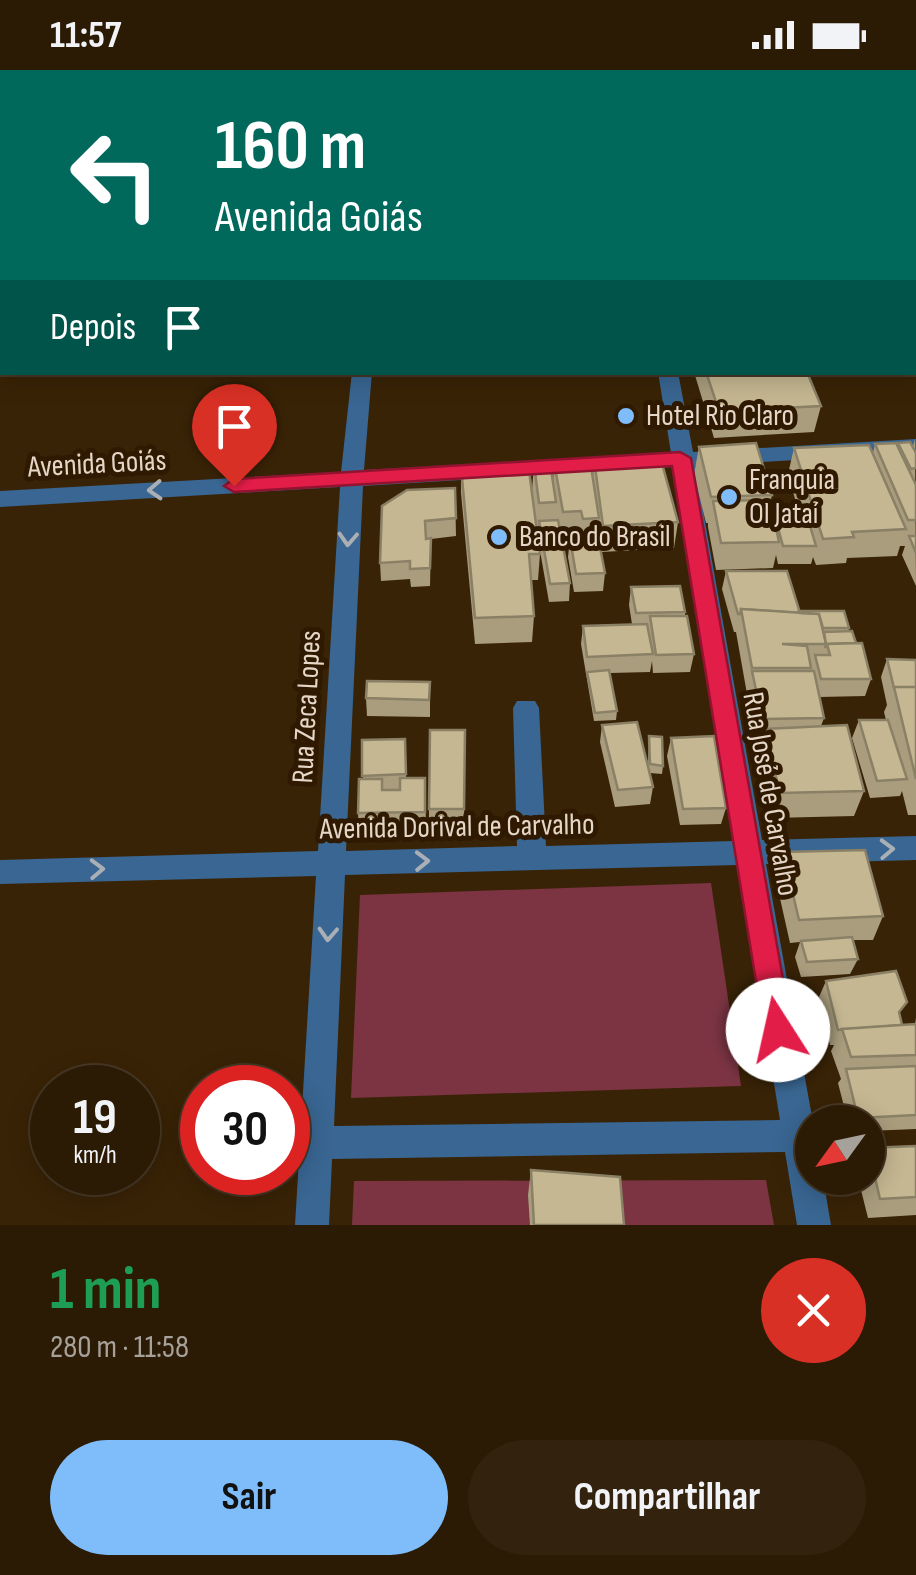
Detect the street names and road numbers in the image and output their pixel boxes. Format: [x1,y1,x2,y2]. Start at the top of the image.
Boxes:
street label: Avenida Goiás [26,442,167,486]
street label: Rua Zeca Lopes [285,630,329,784]
street label: Rua José de Carvalho [734,689,806,899]
street label: Avenida Dorival de Carvalho [318,807,595,847]

